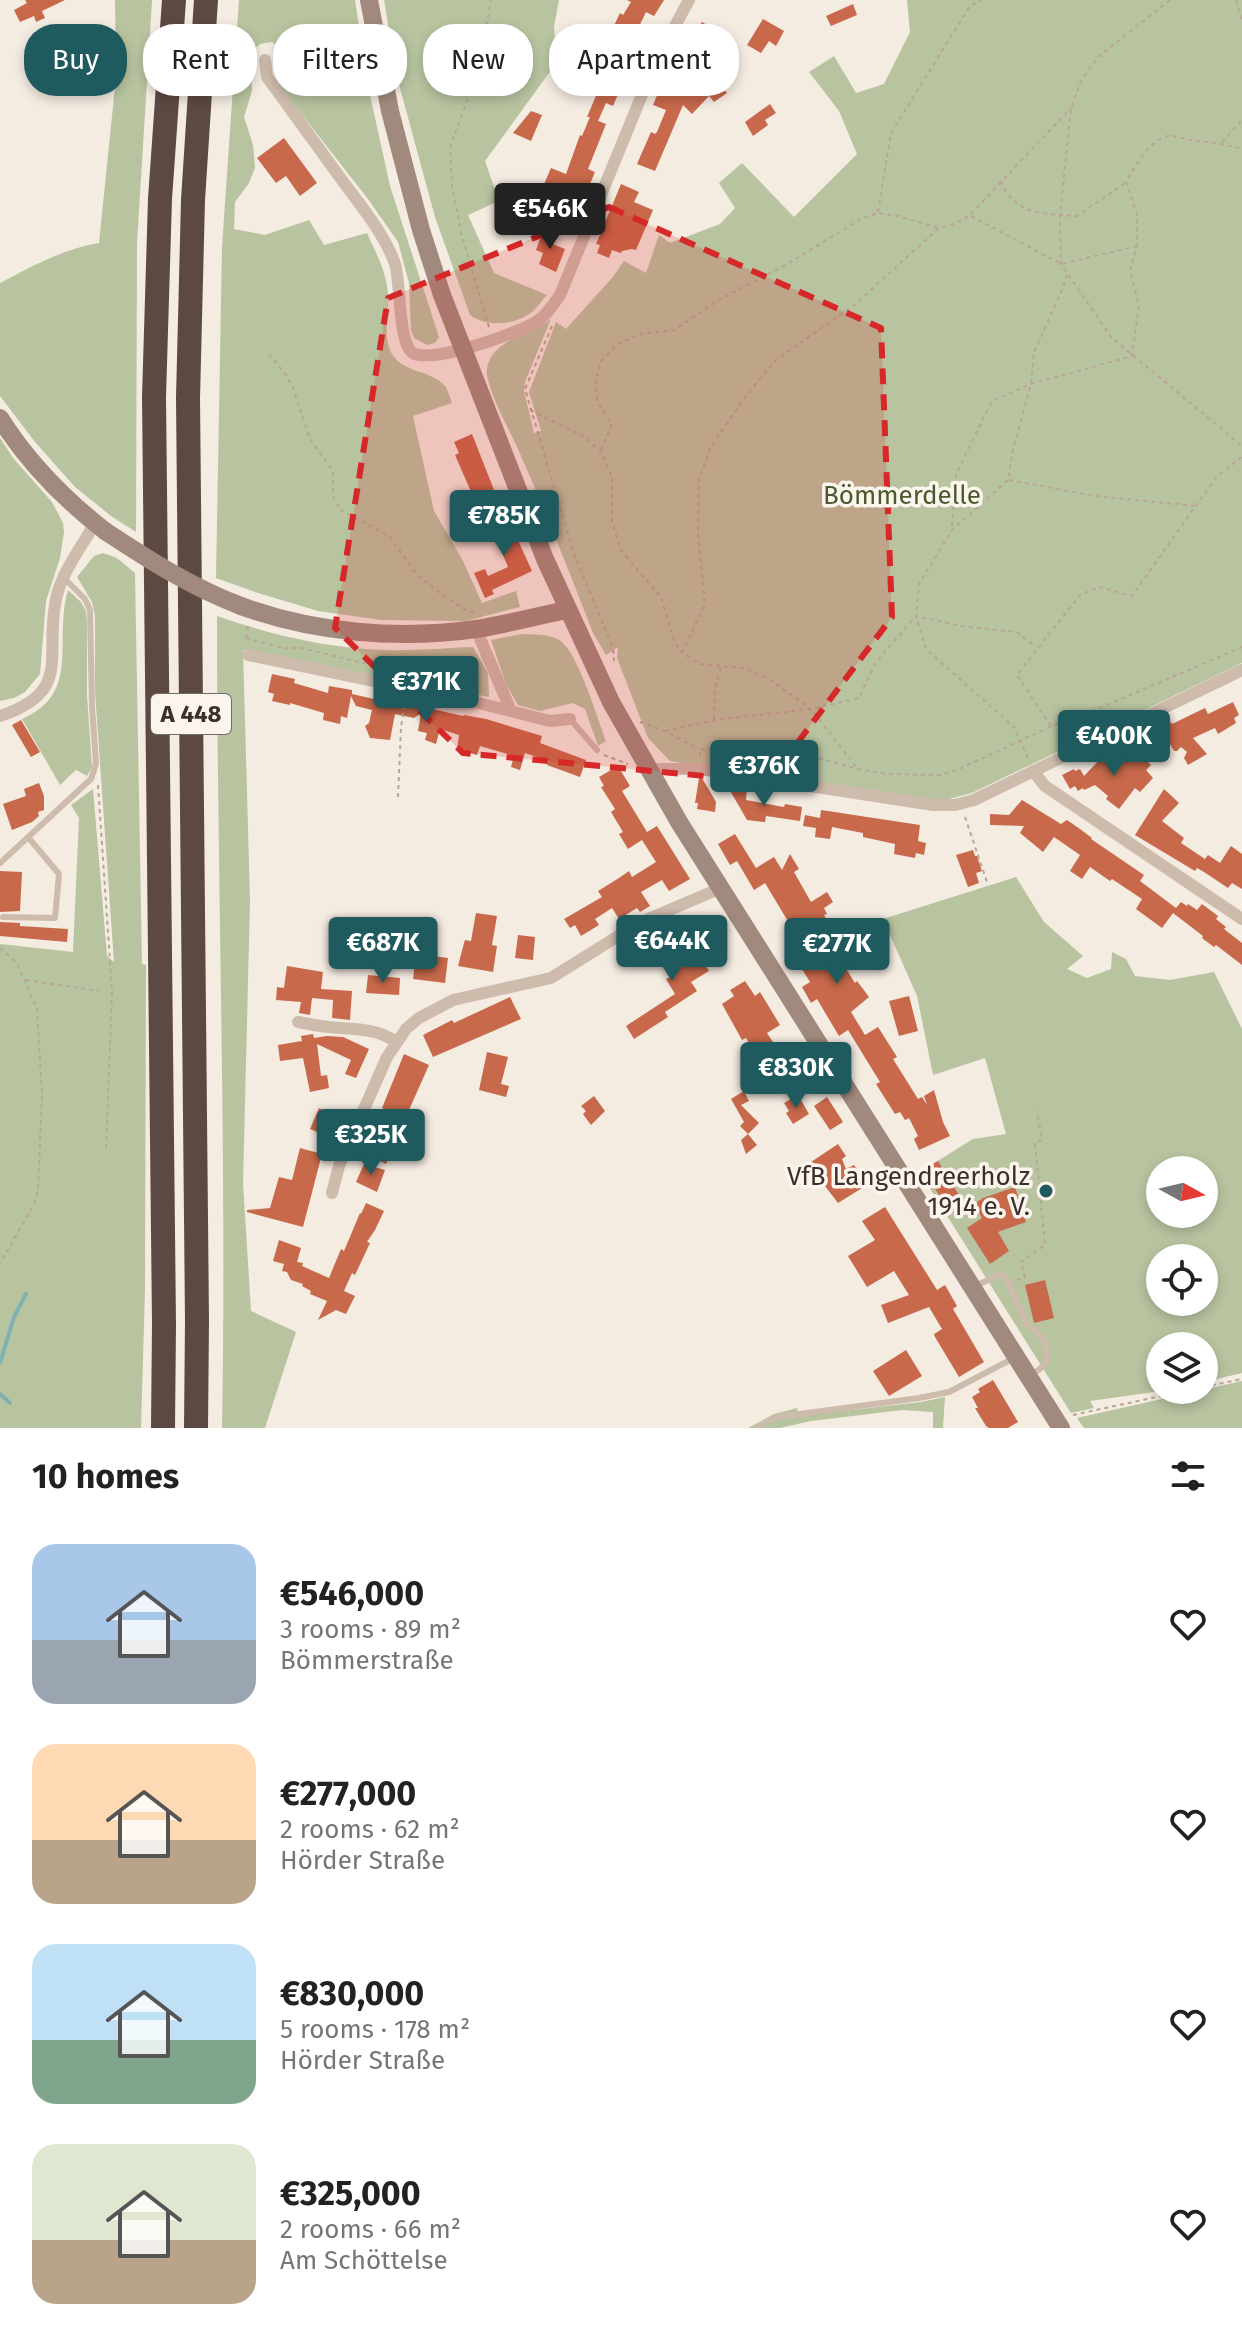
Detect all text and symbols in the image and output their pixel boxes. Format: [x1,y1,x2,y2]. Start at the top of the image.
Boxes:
chip: Buy [24,24,127,96]
chip: Rent [143,24,257,96]
chip: Filters [273,24,407,96]
chip: New [423,24,533,96]
chip: Apartment [549,24,739,96]
pin: €546K [494,183,606,251]
text: €546K [512,193,588,224]
park label: Bömmerdelle [823,480,981,511]
pin: €785K [448,490,560,558]
text: €785K [468,500,540,531]
pin: €371K [370,656,482,724]
text: €371K [391,666,461,697]
road number: A 448 [151,694,231,734]
pin: €400K [1058,710,1170,778]
text: €400K [1076,720,1152,751]
pin: €376K [708,740,820,808]
text: €376K [728,750,800,781]
pin: €644K [616,915,728,983]
pin: €687K [327,917,439,985]
pin: €277K [781,918,893,986]
text: €644K [634,925,710,956]
text: €687K [347,927,419,958]
text: €277K [802,928,872,959]
pin: €830K [740,1042,852,1110]
text: €830K [758,1052,834,1083]
pin: €325K [315,1109,427,1177]
text: €325K [335,1119,407,1150]
north arrow [1146,1156,1218,1228]
map controls [1146,1156,1218,1404]
place label: VfB Langendreerholz 1914 e. V. [787,1161,1030,1222]
marker: VfB Langendreerholz 1914 e. V. [1037,1182,1055,1200]
button: locate [1146,1244,1218,1316]
button: layers [1146,1332,1218,1404]
icon: filters [1166,1454,1210,1498]
text: 10 homes [32,1456,179,1497]
text: €546,000 [280,1573,424,1614]
icon: home [96,1576,192,1672]
icon: heart [1166,1602,1210,1646]
text: 3 rooms · 89 m² [280,1614,461,1645]
text: Bömmerstraße [280,1645,454,1676]
text: €277,000 [280,1773,416,1814]
icon: home [96,1776,192,1872]
icon: heart [1166,1802,1210,1846]
text: 2 rooms · 62 m² [280,1814,460,1845]
text: Hörder Straße [280,1845,445,1876]
text: €830,000 [280,1973,424,2014]
icon: home [96,1976,192,2072]
icon: heart [1166,2002,1210,2046]
text: 5 rooms · 178 m² [280,2014,470,2045]
text: Hörder Straße [280,2045,445,2076]
text: €325,000 [280,2173,421,2214]
icon: home [96,2176,192,2272]
icon: heart [1166,2202,1210,2246]
text: 2 rooms · 66 m² [280,2214,461,2245]
text: Am Schöttelse [280,2245,448,2276]

